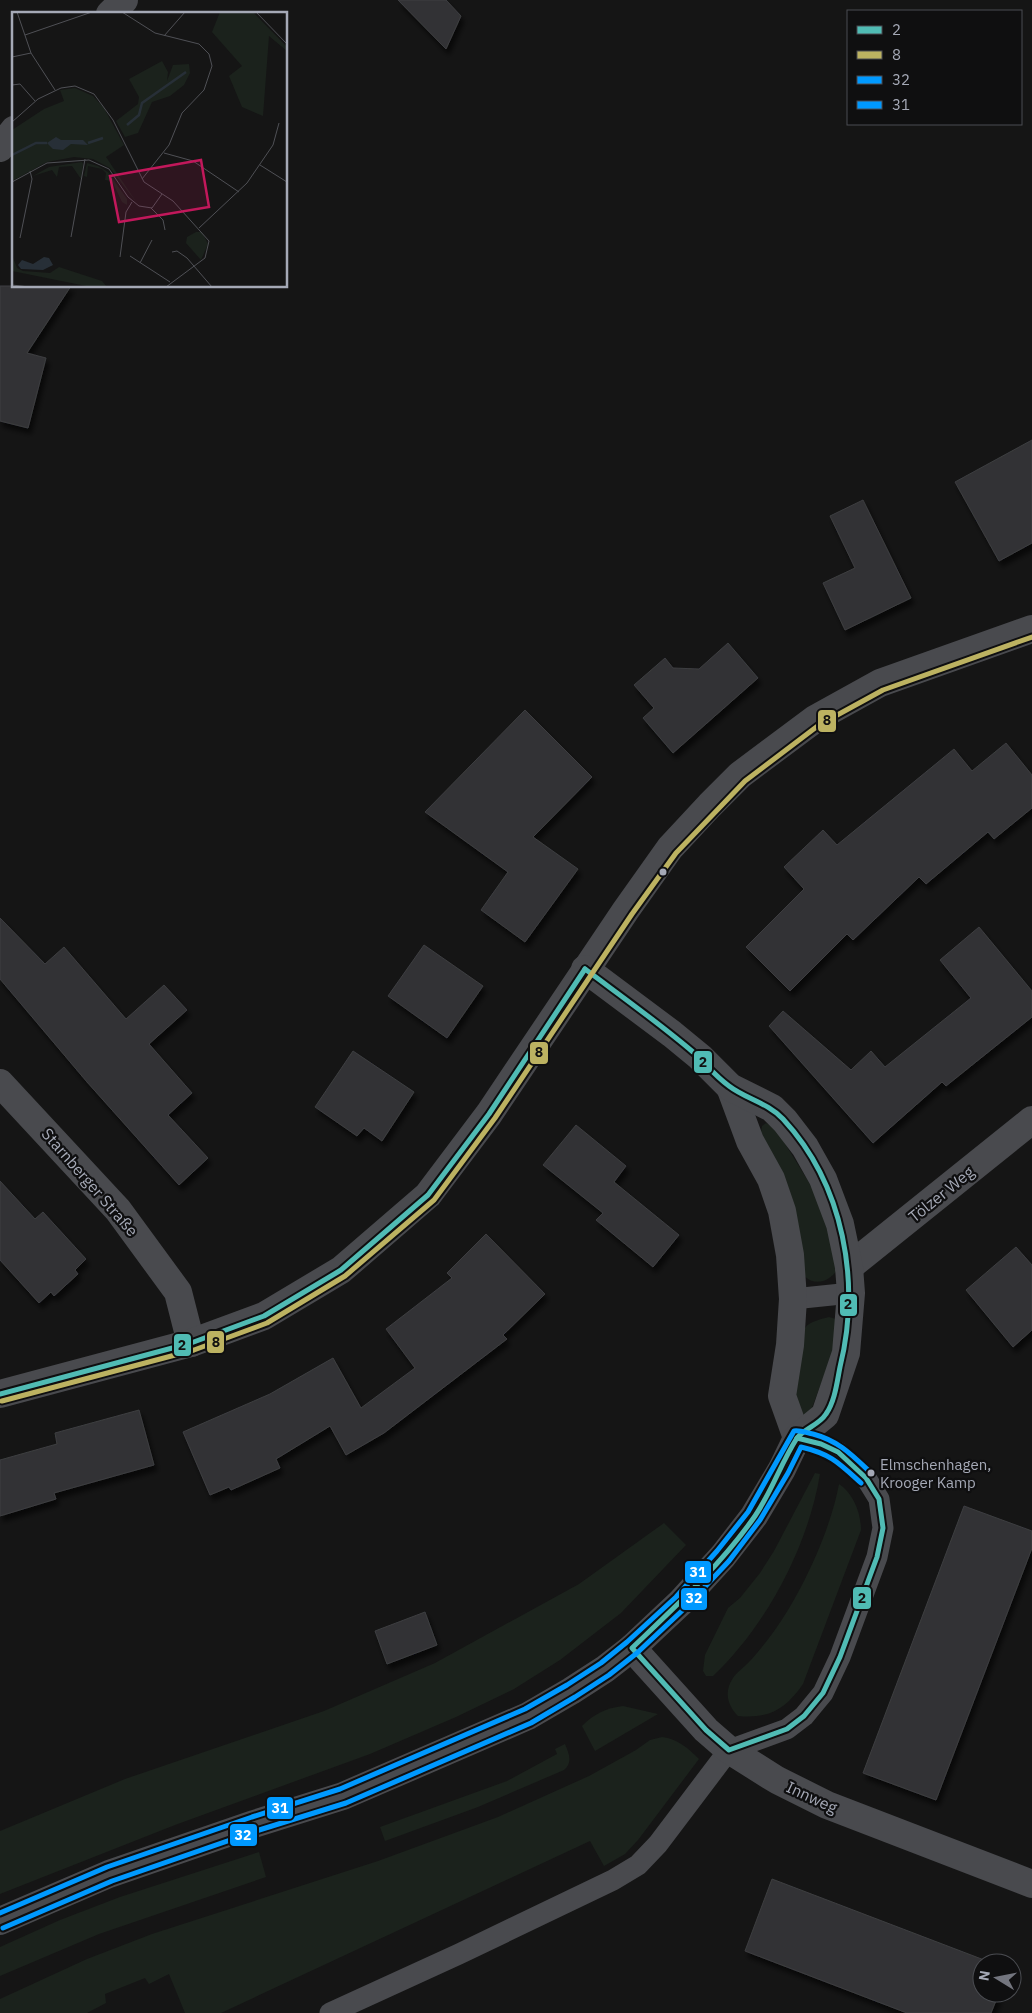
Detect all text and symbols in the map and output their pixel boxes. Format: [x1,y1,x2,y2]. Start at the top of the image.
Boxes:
legend [847,10,1022,125]
inset map [12,12,288,288]
text: 2 [892,20,901,39]
text: 8 [892,45,901,64]
text: 32 [892,70,910,89]
text: 31 [892,95,910,114]
line badge: 8 [817,709,837,733]
text: 8 [823,711,831,729]
unlabelled marker [658,867,668,877]
line badge: 8 [529,1041,549,1065]
text: 8 [535,1043,543,1061]
line badge: 2 [693,1050,713,1074]
text: 2 [699,1053,707,1071]
street label: Starnberger Straße [37,1124,143,1240]
street label: Tölzer Weg [904,1161,978,1226]
line badge: 2 [839,1293,858,1317]
text: 2 [844,1295,852,1313]
line badge: 8 [206,1330,225,1354]
line badge: 2 [173,1333,192,1357]
text: 8 [212,1333,220,1351]
text: 2 [178,1336,186,1354]
place label: Elmschenhagen, Krooger Kamp [880,1455,991,1492]
marker: Elmschenhagen, Krooger Kamp [866,1468,876,1478]
line badge: 31 [684,1560,712,1584]
text: 31 [690,1563,707,1581]
line badge: 2 [852,1586,872,1610]
line badge: 32 [680,1587,708,1611]
text: 32 [686,1589,702,1607]
text: 2 [858,1589,866,1607]
street label: Innweg [783,1777,841,1818]
line badge: 31 [266,1796,294,1820]
text: 31 [272,1799,289,1817]
line badge: 32 [229,1823,258,1847]
text: 32 [235,1826,251,1844]
north arrow [972,1953,1022,2003]
text: N [974,1969,994,1982]

